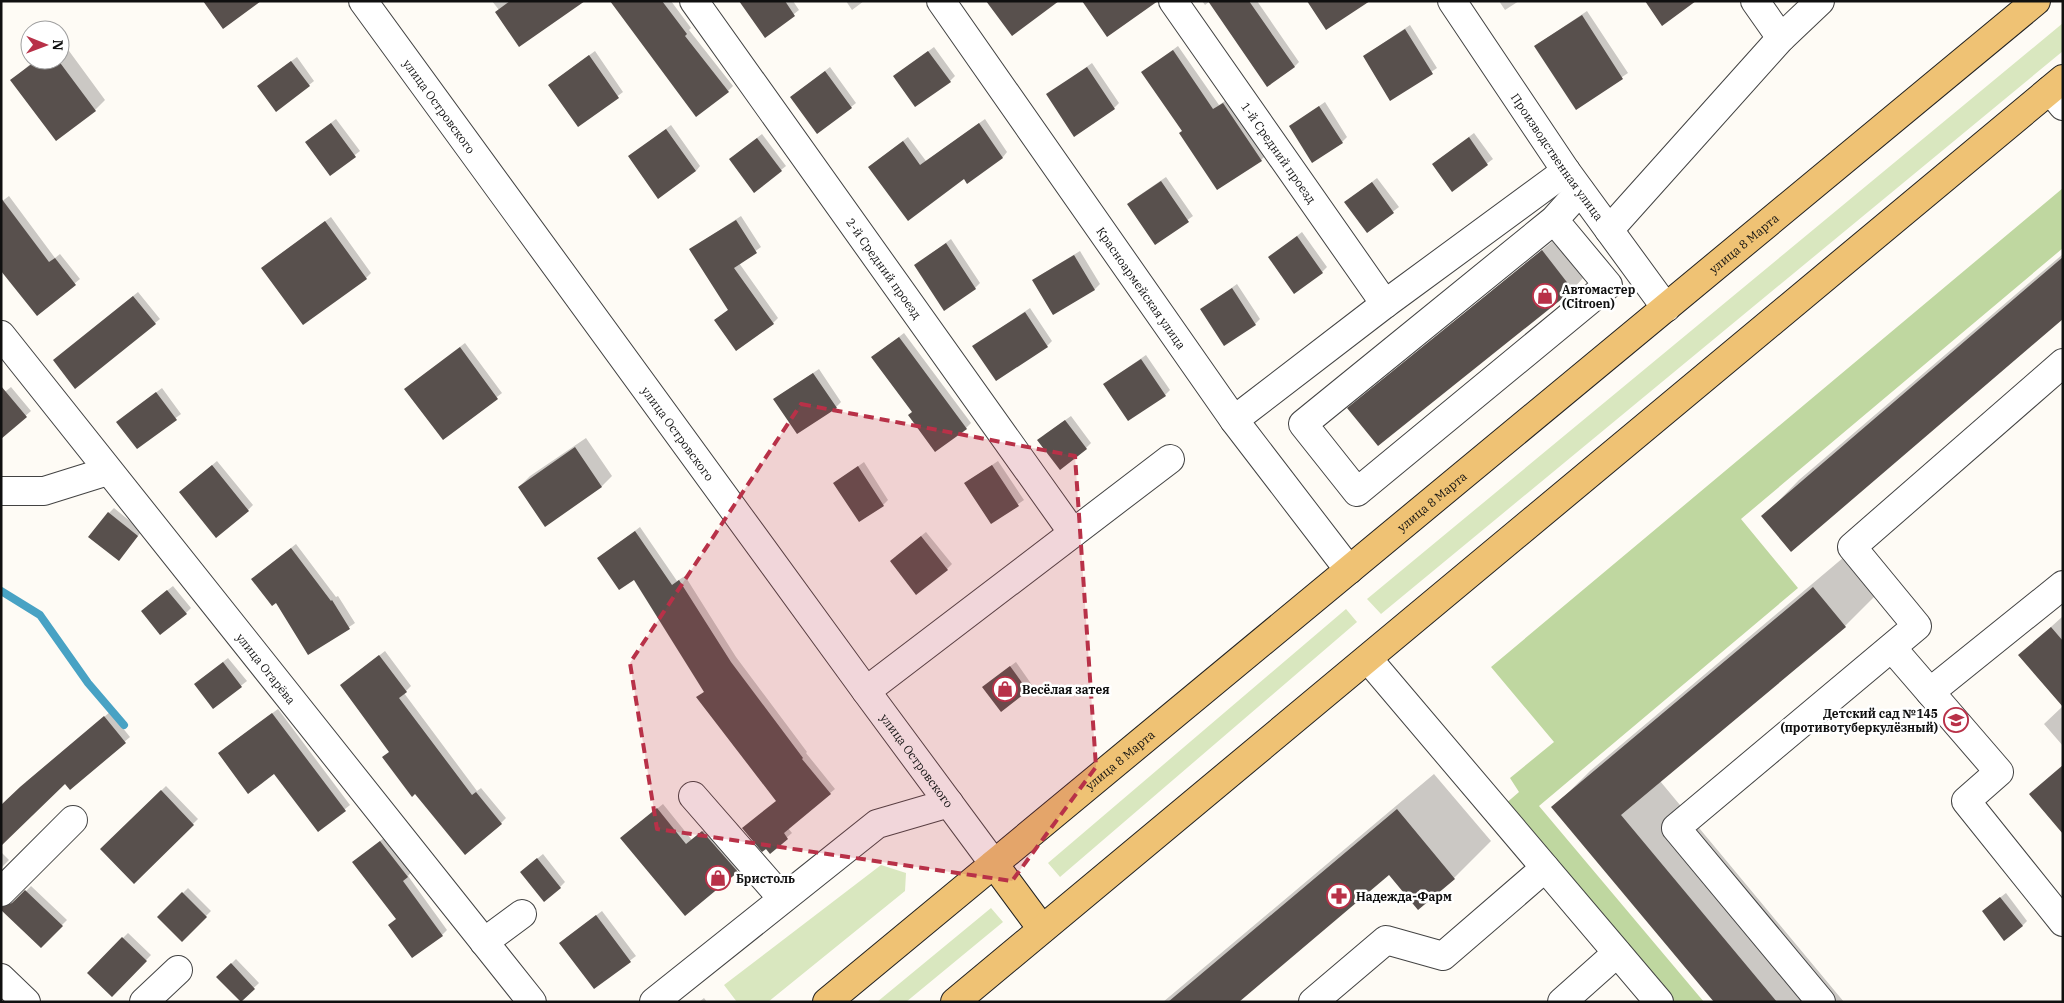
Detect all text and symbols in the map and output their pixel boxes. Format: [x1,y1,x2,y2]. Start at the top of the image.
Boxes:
north arrow [20,20,70,70]
text: N [49,40,67,51]
street label: улица Островского [400,56,479,156]
street label: Производственная улица [1508,90,1607,224]
street label: 1-й Средний проезд [1238,99,1320,206]
street label: улица 8 Марта [1706,210,1782,276]
street label: 2-й Средний проезд [843,215,925,321]
street label: Красноармейская улица [1094,224,1190,352]
place label: Автомастер (Citroen) [1562,282,1636,311]
shop icon: Автомастер (Citroen) [1532,283,1558,309]
street label: улица Островского [639,383,718,484]
street label: улица 8 Марта [1394,468,1470,534]
street label: улица Огарёва [233,630,299,707]
shop icon: Весёлая затея [992,676,1018,702]
place label: Весёлая затея [1022,682,1110,697]
place label: Детский сад №145 (противотуберкулёзный) [1780,706,1938,735]
school or university icon: Детский сад №145 (противотуберкулёзный) [1943,707,1969,733]
street label: улица Островского [878,710,957,810]
street label: улица 8 Марта [1082,726,1158,793]
shop icon: Бристоль [705,865,731,891]
place label: Бристоль [736,871,795,886]
pharmacy icon: Надежда-Фарм [1326,883,1352,909]
place label: Надежда-Фарм [1356,889,1452,904]

